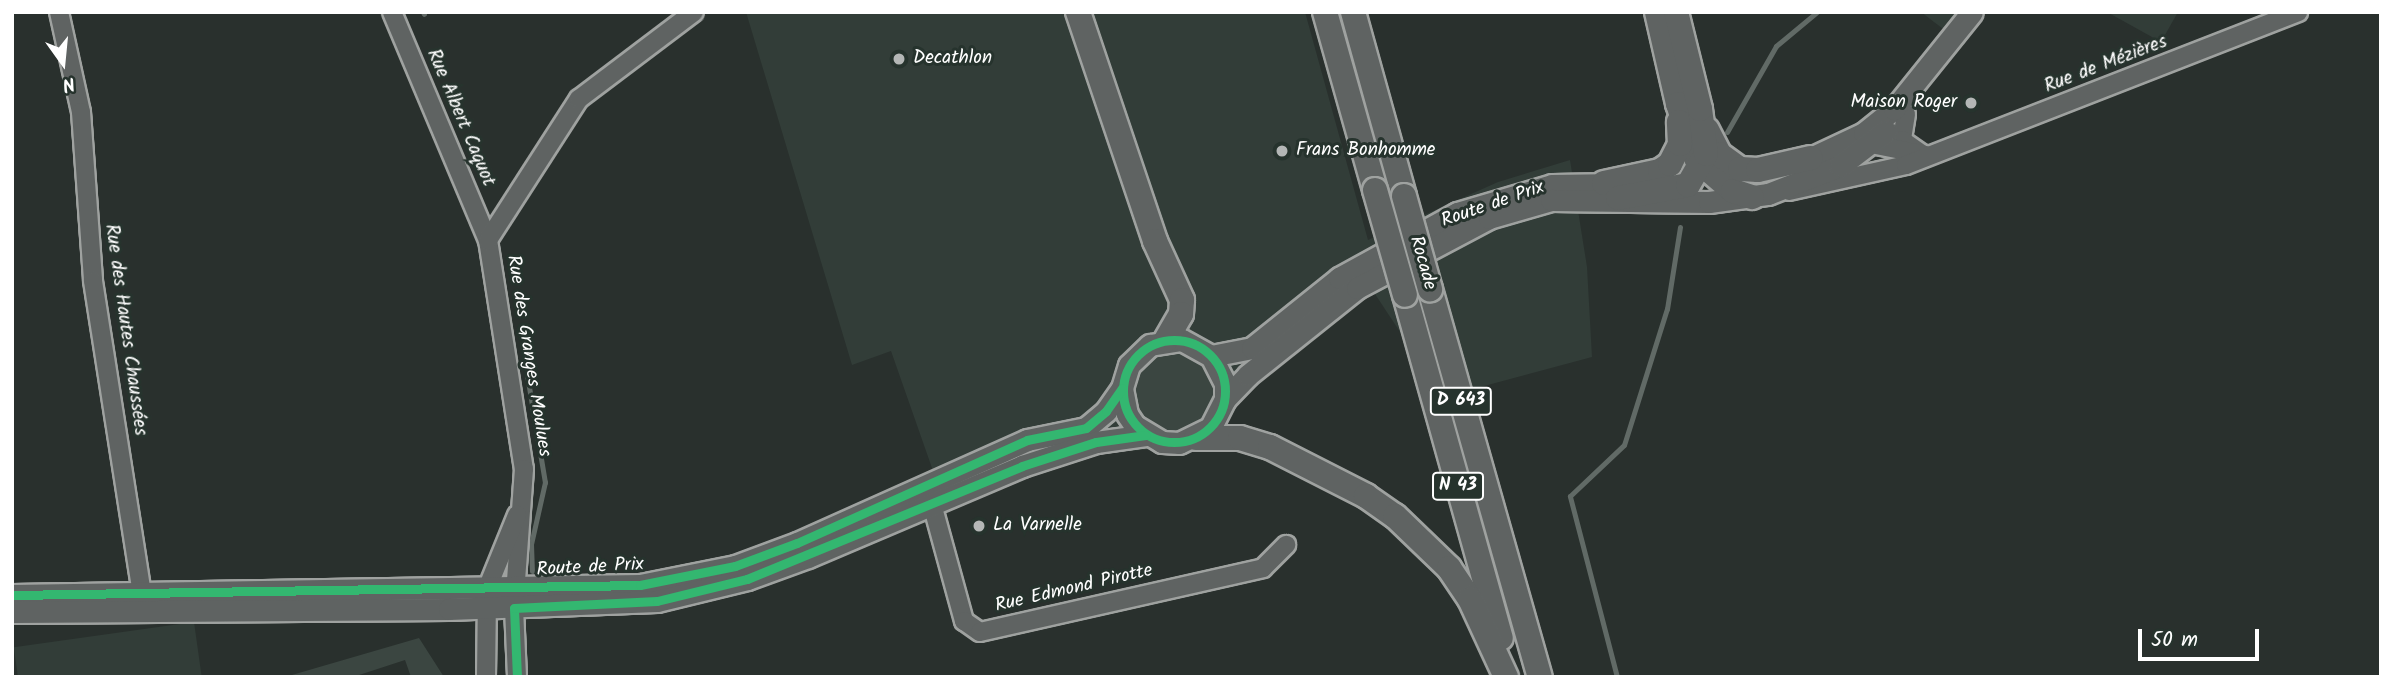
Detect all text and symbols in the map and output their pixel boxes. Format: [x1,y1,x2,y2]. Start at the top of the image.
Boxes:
north arrow [28,28,98,98]
street label: Rue de Mézières [2041,31,2171,99]
street label: Rue Albert Caquot [421,46,499,190]
place label: Decathlon [913,48,992,70]
marker: Decathlon [891,51,907,67]
text: N [59,67,78,99]
place label: Maison Roger [1851,92,1957,114]
marker: Maison Roger [1963,95,1979,111]
place label: Frans Bonhomme [1296,140,1435,162]
marker: Frans Bonhomme [1274,143,1290,159]
street label: Route de Prix [1439,177,1547,233]
street label: Rue des Hautes Chaussées [99,223,151,437]
street label: Rocade [1403,233,1441,293]
street label: Rue des Granges Moulues [501,254,555,458]
road number: D 643 [1430,386,1492,416]
road number: N 43 [1432,472,1484,500]
place label: La Varnelle [993,515,1082,537]
marker: La Varnelle [971,518,987,534]
street label: Route de Prix [536,554,644,582]
street label: Rue Edmond Pirotte [993,560,1155,618]
scale bar [2141,616,2262,660]
text: 50 m [2151,624,2198,657]

